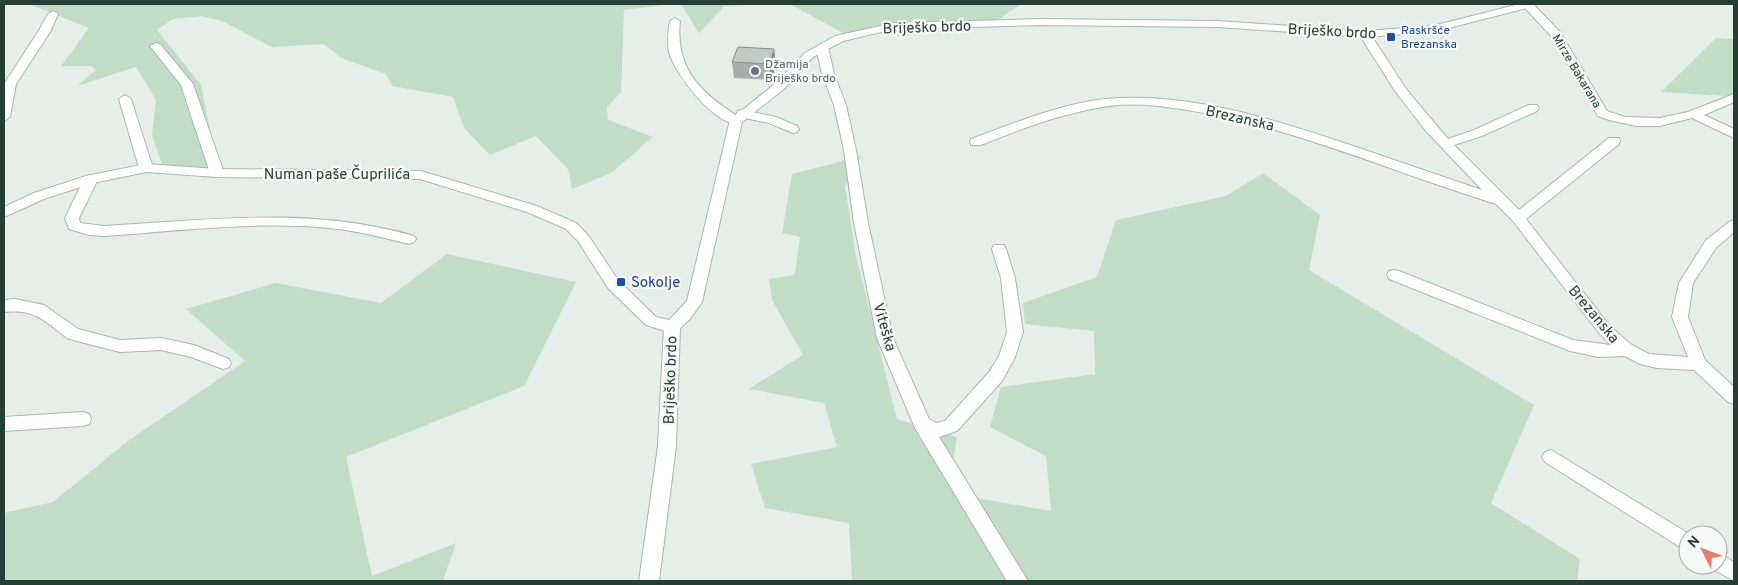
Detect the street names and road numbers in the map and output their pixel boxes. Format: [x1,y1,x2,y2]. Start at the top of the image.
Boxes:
street label: Briješko brdo [882,17,972,40]
street label: Briješko brdo [1287,21,1377,44]
street label: Mirze Bakarana [1548,32,1604,111]
street label: Brezanska [1203,102,1276,137]
street label: Numan paše Čuprilića [264,164,410,185]
street label: Brezanska [1563,282,1623,348]
street label: Viteška [868,301,900,354]
street label: Briješko brdo [660,335,683,425]

